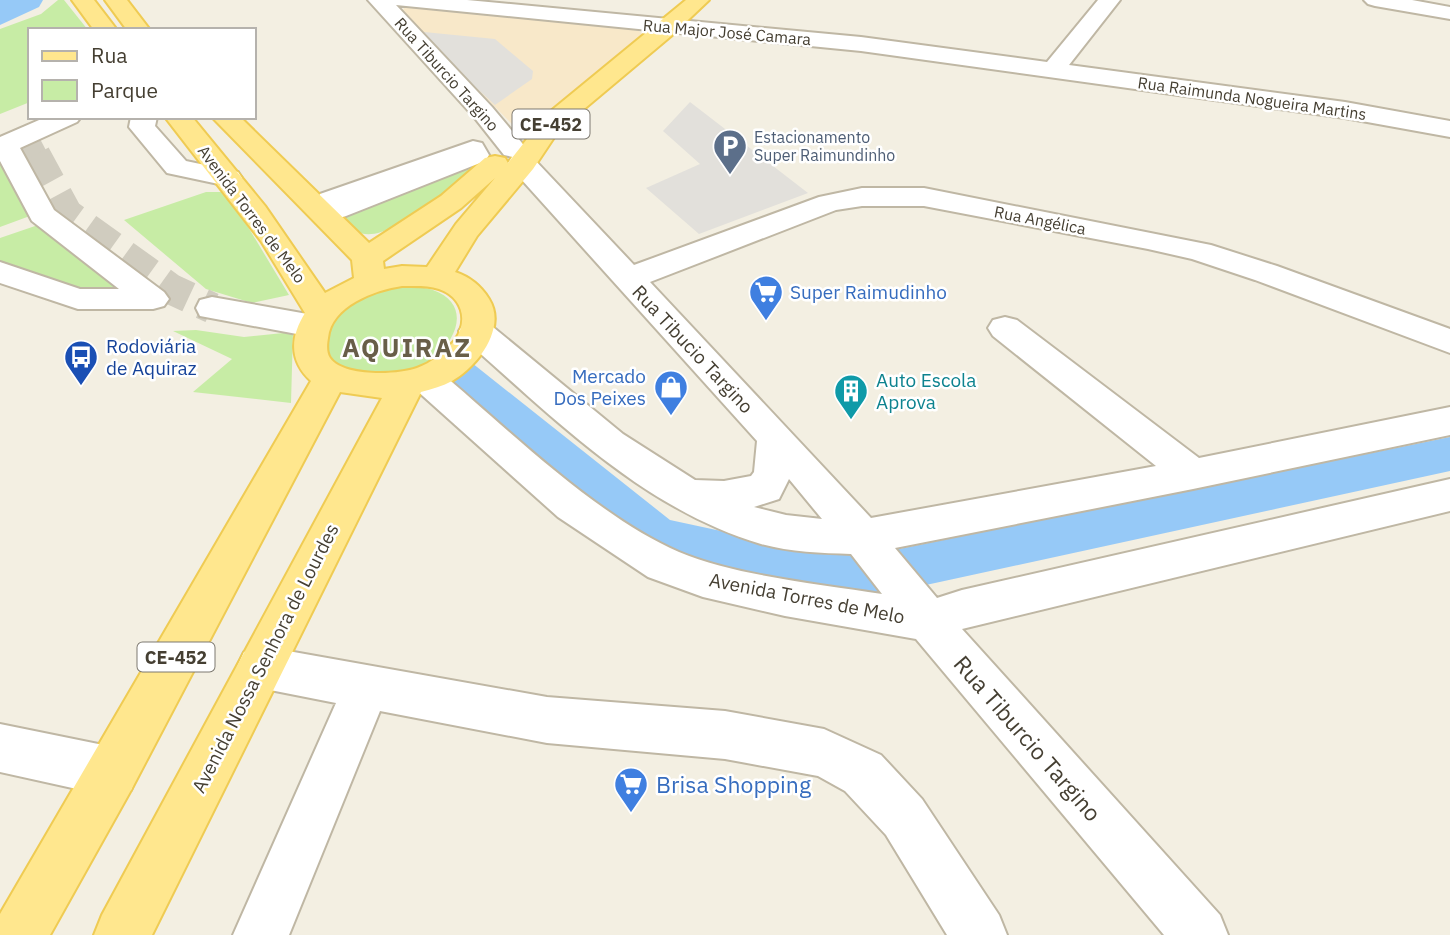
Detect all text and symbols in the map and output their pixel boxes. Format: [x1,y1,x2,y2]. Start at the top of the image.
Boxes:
street label: Rua Tiburcio Targino [391,13,503,135]
street label: Rua Major José Camara [642,15,812,49]
legend [28,28,256,119]
text: Rua [91,41,128,69]
street label: Rua Raimunda Nogueira Martins [1136,72,1368,124]
text: Parque [91,76,158,104]
road number: CE-452 [512,110,590,139]
parking icon: Estacionamento Super Raimundinho [711,127,749,176]
place label: Estacionamento Super Raimundinho [754,127,895,165]
street label: Avenida Torres de Melo [194,141,310,287]
street label: Rua Angélica [992,201,1088,239]
supermarket icon: Super Raimudinho [747,273,785,322]
street label: Rua Tibucio Targino [627,280,759,418]
place label: Super Raimudinho [790,280,947,304]
district label: AQUIRAZ [342,330,472,364]
place label: Rodoviária de Aquiraz [106,334,197,380]
bus stop icon: Rodoviária de Aquiraz [62,338,100,387]
place label: Mercado Dos Peixes [553,364,646,410]
shop icon: Mercado Dos Peixes [652,368,690,417]
place label: Auto Escola Aprova [876,368,976,414]
building icon: Auto Escola Aprova [832,372,870,421]
street label: Avenida Nossa Senhora de Lourdes [186,519,344,797]
street label: Avenida Torres de Melo [707,567,907,629]
road number: CE-452 [138,642,214,672]
street label: Rua Tiburcio Targino [948,649,1108,827]
supermarket icon: Brisa Shopping [612,765,650,814]
place label: Brisa Shopping [656,769,811,799]

